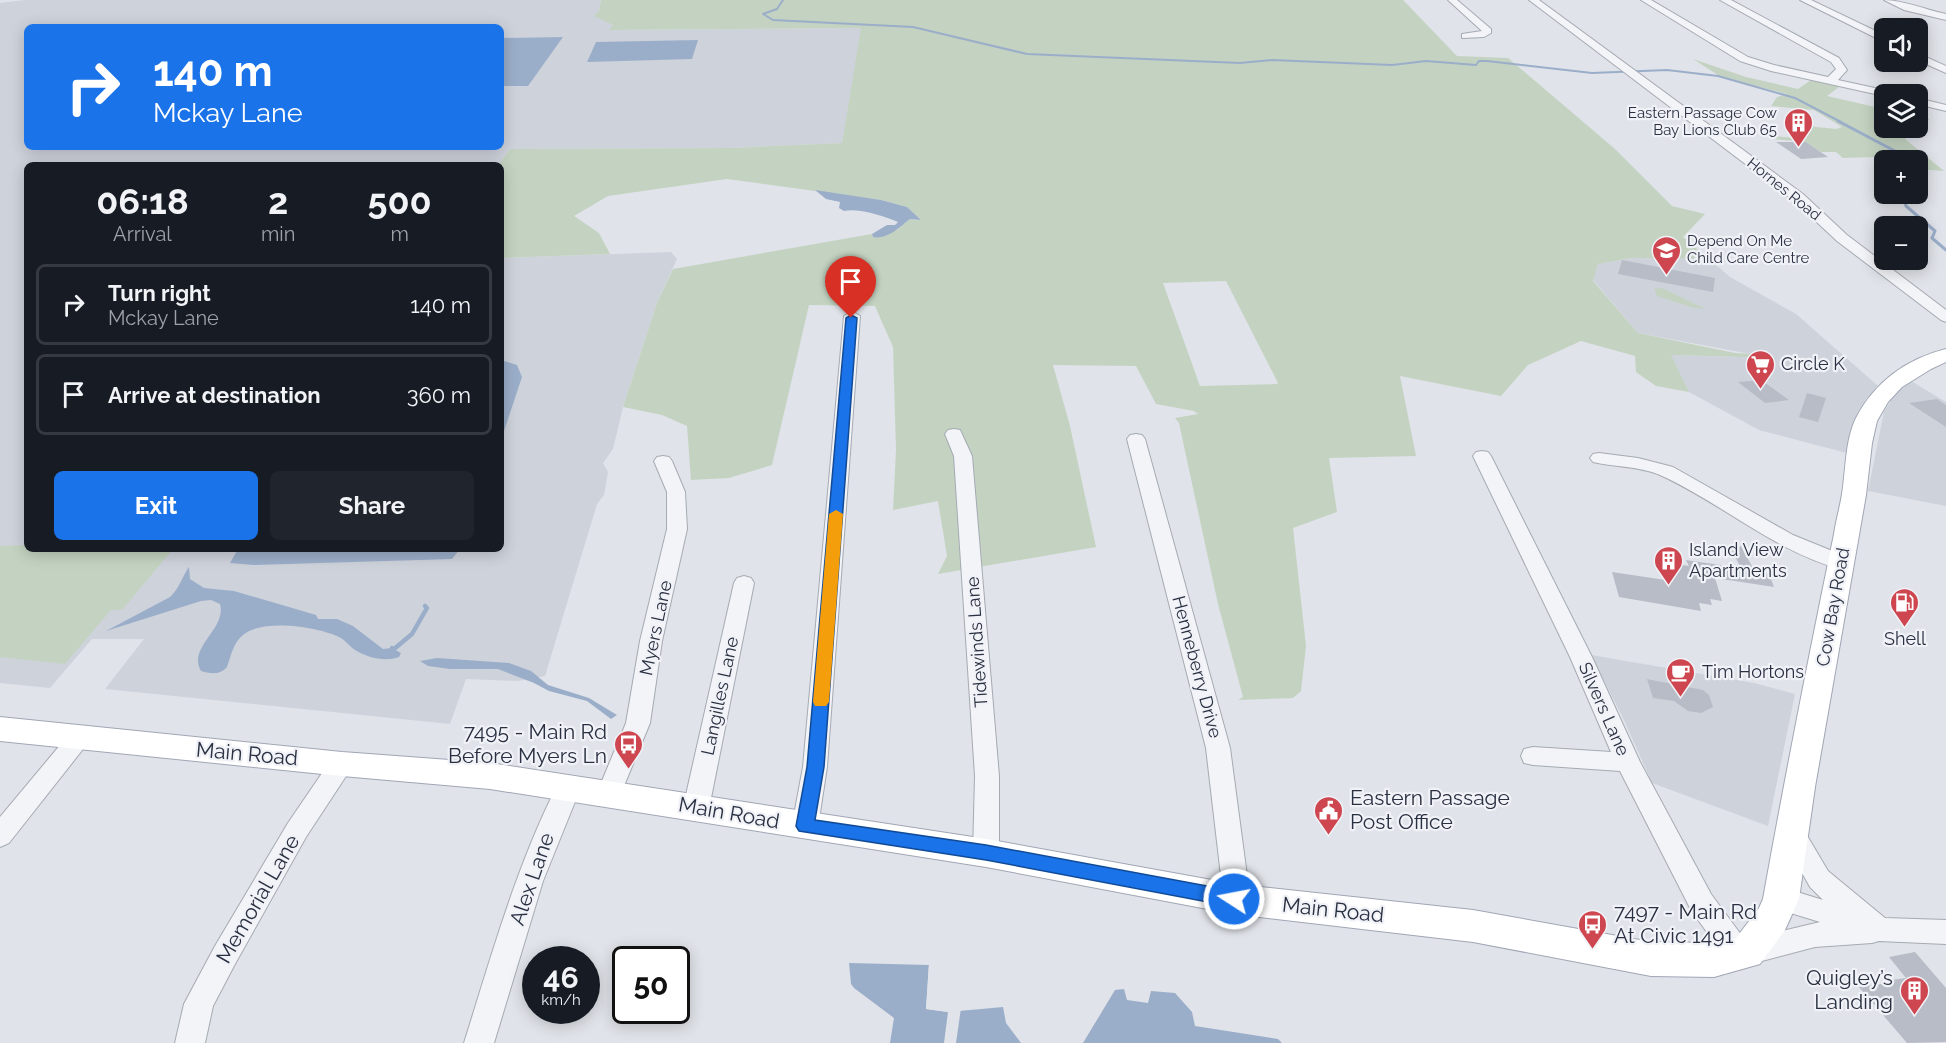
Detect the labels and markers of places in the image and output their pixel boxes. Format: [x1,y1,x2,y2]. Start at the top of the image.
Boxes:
place label: Eastern Passage Cow Bay Lions Club 65 [1628,104,1777,139]
building icon: Eastern Passage Cow Bay Lions Club 65 [1782,106,1814,148]
place label: Depend On Me Child Care Centre [1687,232,1809,267]
school or university icon: Depend On Me Child Care Centre [1650,234,1682,276]
pin [825,256,876,318]
supermarket icon: Circle K [1744,348,1776,390]
place label: Circle K [1781,353,1845,374]
place label: Island View Apartments [1689,539,1787,581]
building icon: Island View Apartments [1652,544,1684,586]
fuel station icon: Shell [1889,586,1921,628]
place label: Shell [1884,628,1926,649]
cafe icon: Tim Hortons [1665,656,1697,698]
place label: Tim Hortons [1702,661,1804,682]
place label: 7495 - Main Rd Before Myers Ln [448,719,607,768]
bus stop icon: 7495 - Main Rd Before Myers Ln [612,728,644,770]
place label: Eastern Passage Post Office [1350,785,1510,834]
public building icon: Eastern Passage Post Office [1313,794,1345,836]
place label: 7497 - Main Rd At Civic 1491 [1614,899,1757,948]
bus stop icon: 7497 - Main Rd At Civic 1491 [1577,908,1609,950]
place label: Quigley’s Landing [1806,965,1893,1014]
building icon: Quigley’s Landing [1898,974,1930,1016]

